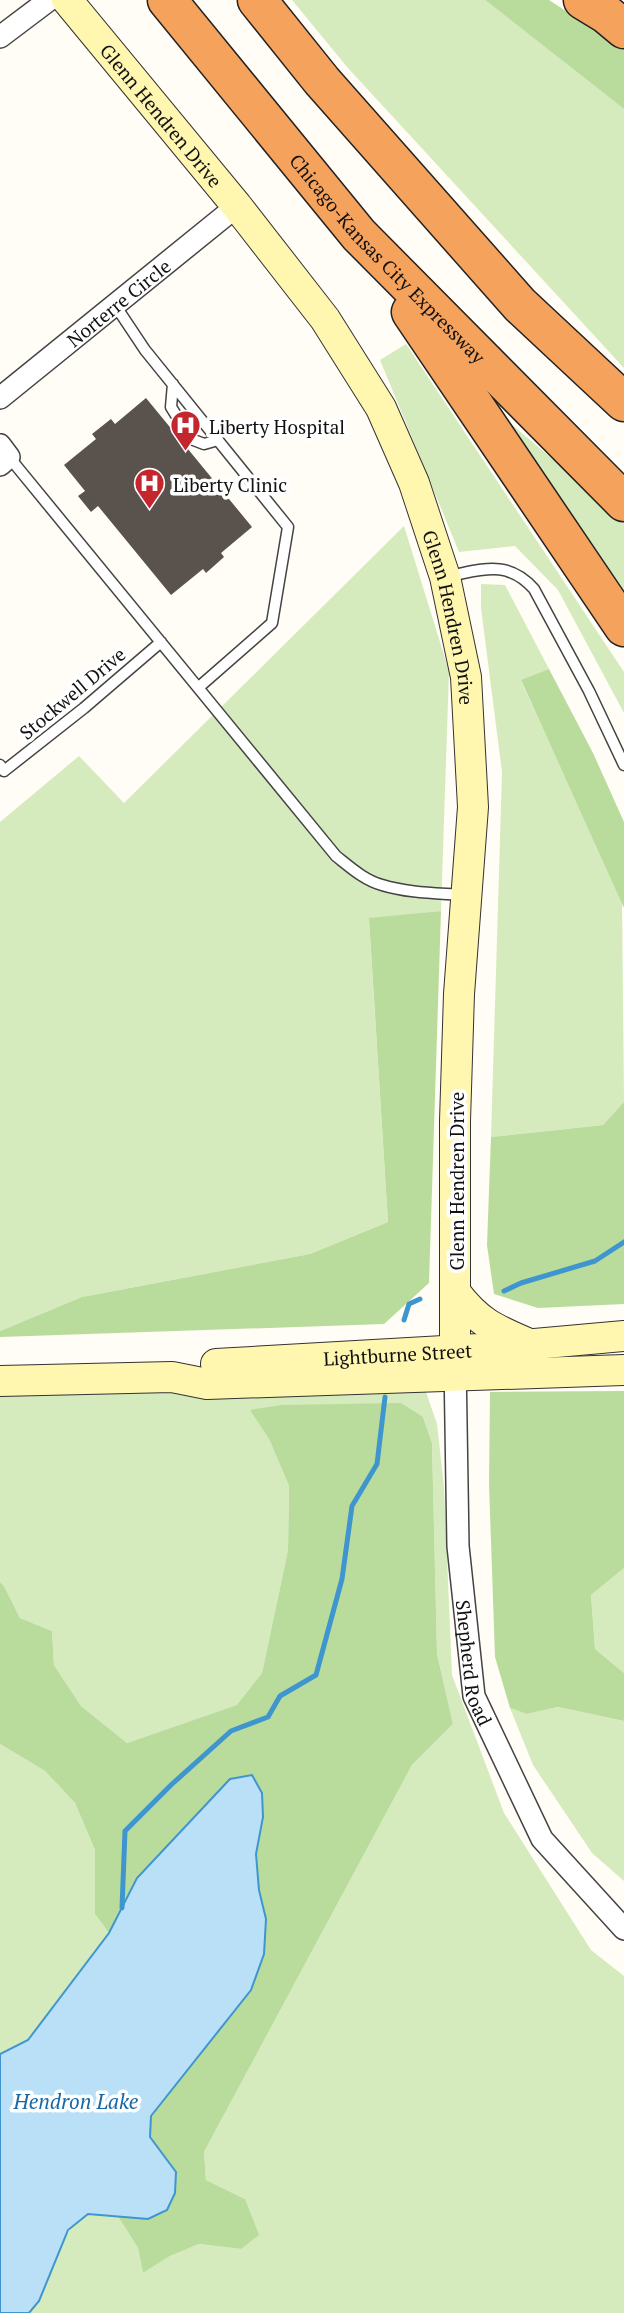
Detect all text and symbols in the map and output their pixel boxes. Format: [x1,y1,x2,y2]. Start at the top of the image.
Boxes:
street label: Glenn Hendren Drive [95,38,228,192]
street label: Chicago-Kansas City Expressway [285,148,492,368]
street label: Norterre Circle [61,253,175,352]
hospital icon: Liberty Hospital [169,409,203,453]
place label: Liberty Hospital [209,414,345,439]
hospital icon: Liberty Clinic [133,467,167,511]
place label: Liberty Clinic [173,472,287,497]
street label: Glenn Hendren Drive [418,527,480,706]
street label: Stockwell Drive [14,641,130,745]
street label: Glenn Hendren Drive [444,1092,469,1270]
street label: Lightburne Street [323,1337,473,1370]
street label: Shepherd Road [451,1599,499,1730]
water label: Hendron Lake [13,2087,139,2115]

